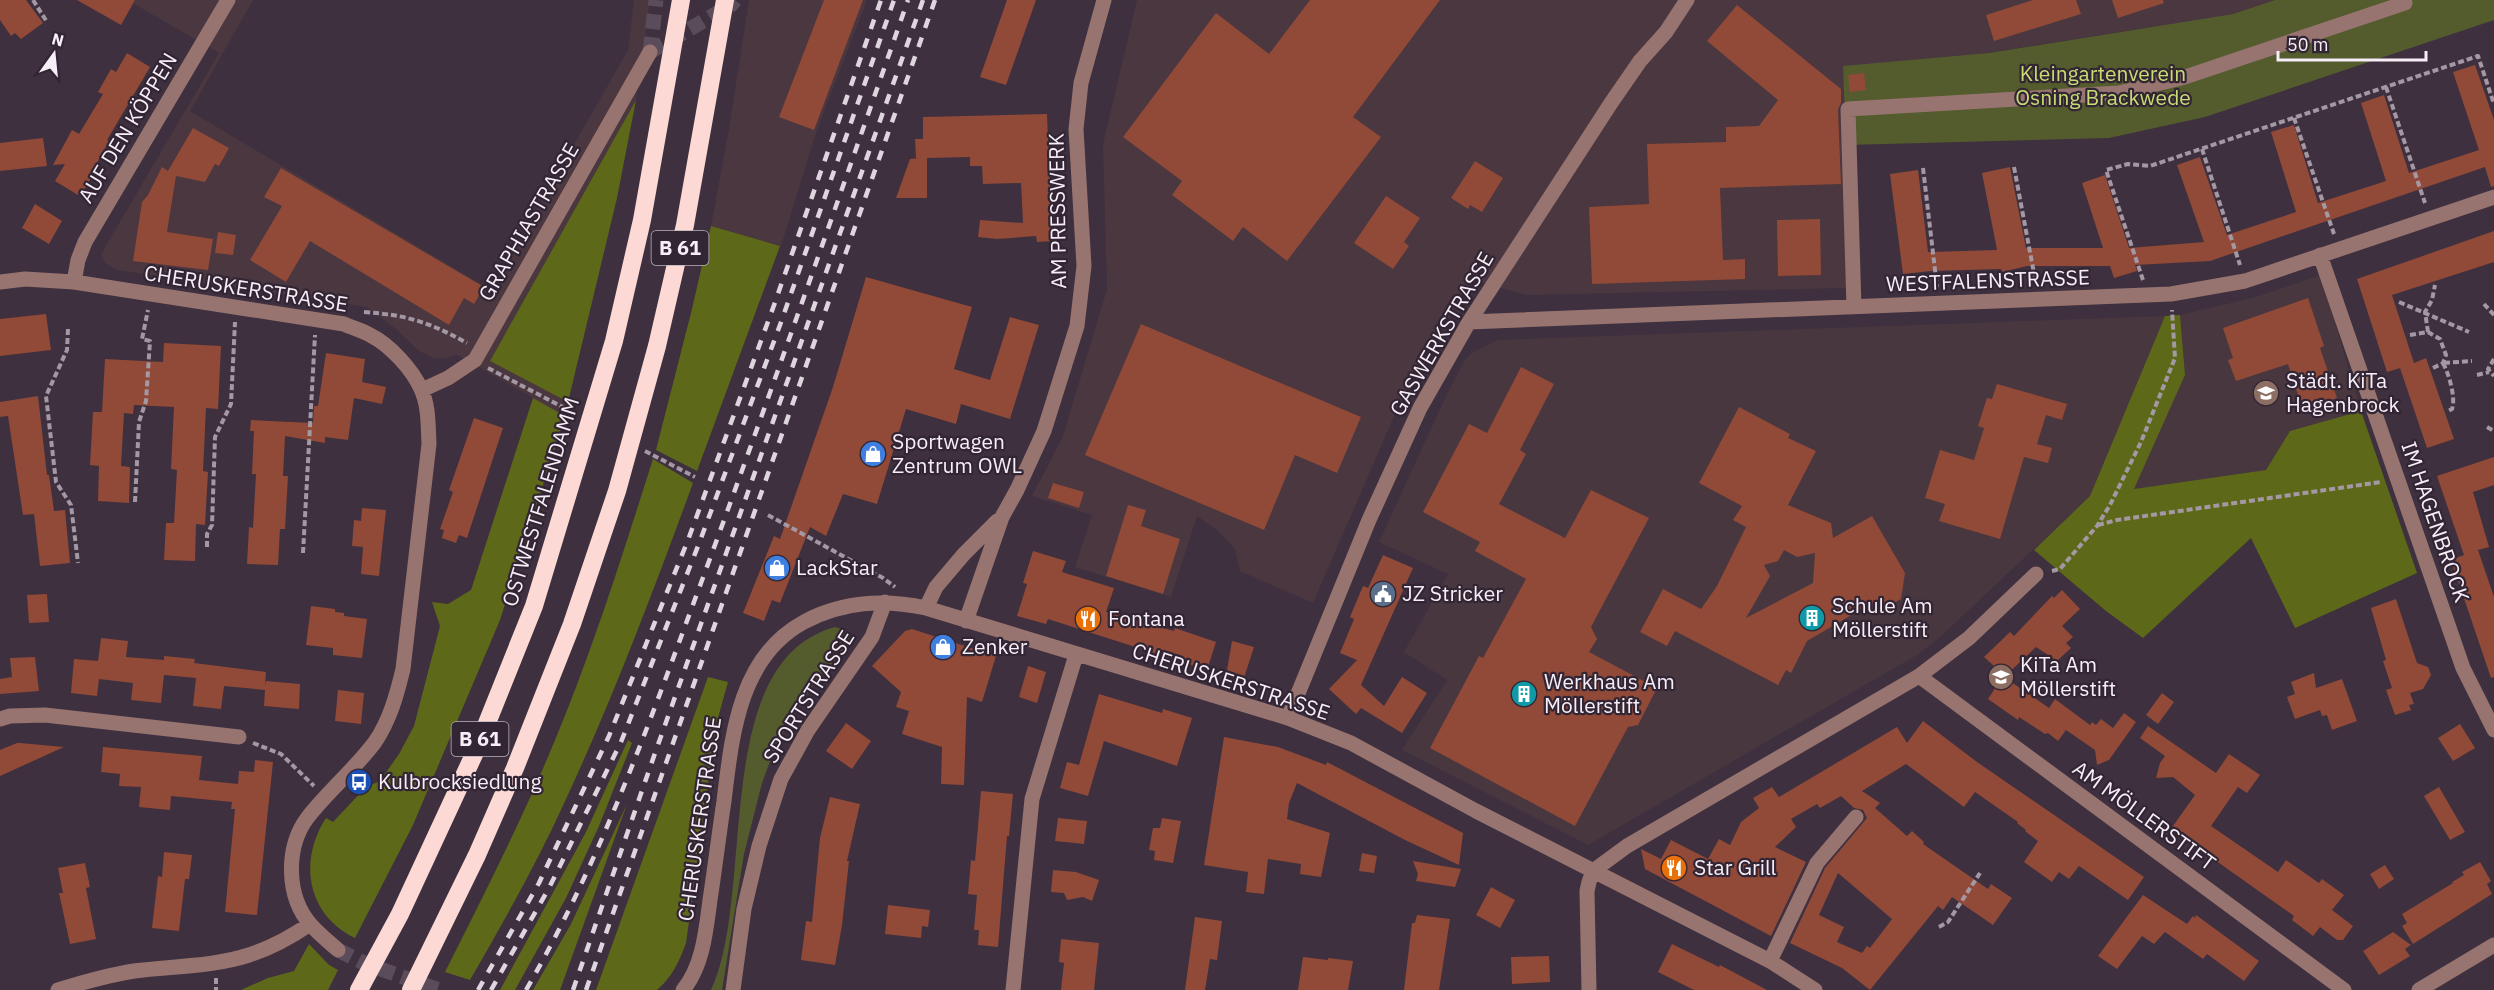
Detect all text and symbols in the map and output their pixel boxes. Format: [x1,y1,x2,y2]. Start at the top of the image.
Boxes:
north arrow [24,24,84,84]
scale bar [2278,24,2426,62]
text: N [50,28,66,51]
text: 50 m [2287,33,2329,56]
street label: AUF DEN KÖPPEN [71,47,183,208]
park label: Kleingartenverein Osning Brackwede [2015,59,2191,111]
street label: AM PRESSWERK [1042,133,1072,289]
street label: GRAPHIASTRASSE [471,137,585,306]
road number: B 61 [652,231,708,265]
street label: GASWERKSTRASSE [1383,246,1500,421]
street label: CHERUSKERSTRASSE [142,258,350,318]
street label: WESTFALENSTRASSE [1886,262,2090,298]
place label: Städt. KiTa Hagenbrock [2286,366,2400,418]
school or university icon: Städt. KiTa Hagenbrock [2251,378,2281,408]
street label: OSTWESTFALENDAMM [495,394,585,610]
place label: Sportwagen Zentrum OWL [892,427,1022,479]
street label: IM HAGENBROCK [2395,438,2477,606]
shop icon: Sportwagen Zentrum OWL [858,439,888,469]
shop icon: LackStar [762,553,792,583]
place label: LackStar [796,553,878,581]
public building icon: JZ Stricker [1368,579,1398,609]
place label: JZ Stricker [1402,579,1503,607]
place label: Schule Am Möllerstift [1832,591,1933,643]
building icon: Schule Am Möllerstift [1797,603,1827,633]
restaurant icon: Fontana [1073,604,1103,634]
place label: Fontana [1108,604,1185,632]
street label: SPORTSTRASSE [756,625,860,768]
shop icon: Zenker [928,632,958,662]
place label: Zenker [962,632,1028,660]
street label: CHERUSKERSTRASSE [1129,636,1334,726]
place label: KiTa Am Möllerstift [2020,650,2116,702]
school or university icon: KiTa Am Möllerstift [1986,662,2016,692]
place label: Werkhaus Am Möllerstift [1544,667,1675,719]
building icon: Werkhaus Am Möllerstift [1509,679,1539,709]
street label: CHERUSKERSTRASSE [671,715,727,923]
road number: B 61 [452,722,508,756]
street label: AM MÖLLERSTIFT [2068,754,2222,876]
bus stop icon: Kulbrocksiedlung [344,767,374,797]
place label: Kulbrocksiedlung [378,767,542,795]
restaurant icon: Star Grill [1659,853,1689,883]
place label: Star Grill [1694,853,1777,881]

